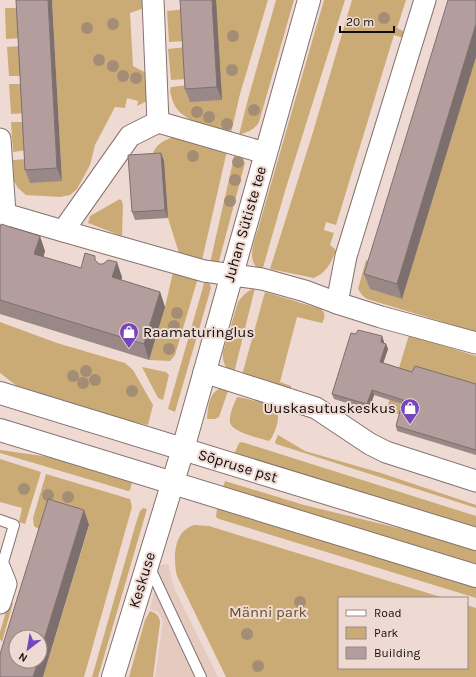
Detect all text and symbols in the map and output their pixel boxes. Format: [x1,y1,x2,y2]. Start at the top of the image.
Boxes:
scale bar [340,8,394,34]
text: 20 m [346,15,374,29]
street label: Juhan Sütiste tee [220,164,270,284]
shop icon: Raamaturinglus [118,321,140,349]
place label: Raamaturinglus [143,323,254,341]
shop icon: Uuskasutuskeskus [399,397,421,425]
place label: Uuskasutuskeskus [264,399,396,417]
street label: Sõpruse pst [196,445,280,487]
street label: Keskuse [125,550,159,610]
legend [338,597,468,669]
park label: Männi park [229,603,307,621]
text: Road [374,606,402,620]
text: Park [374,626,399,640]
north arrow [8,629,48,669]
text: Building [374,646,421,660]
text: N [16,650,30,665]

